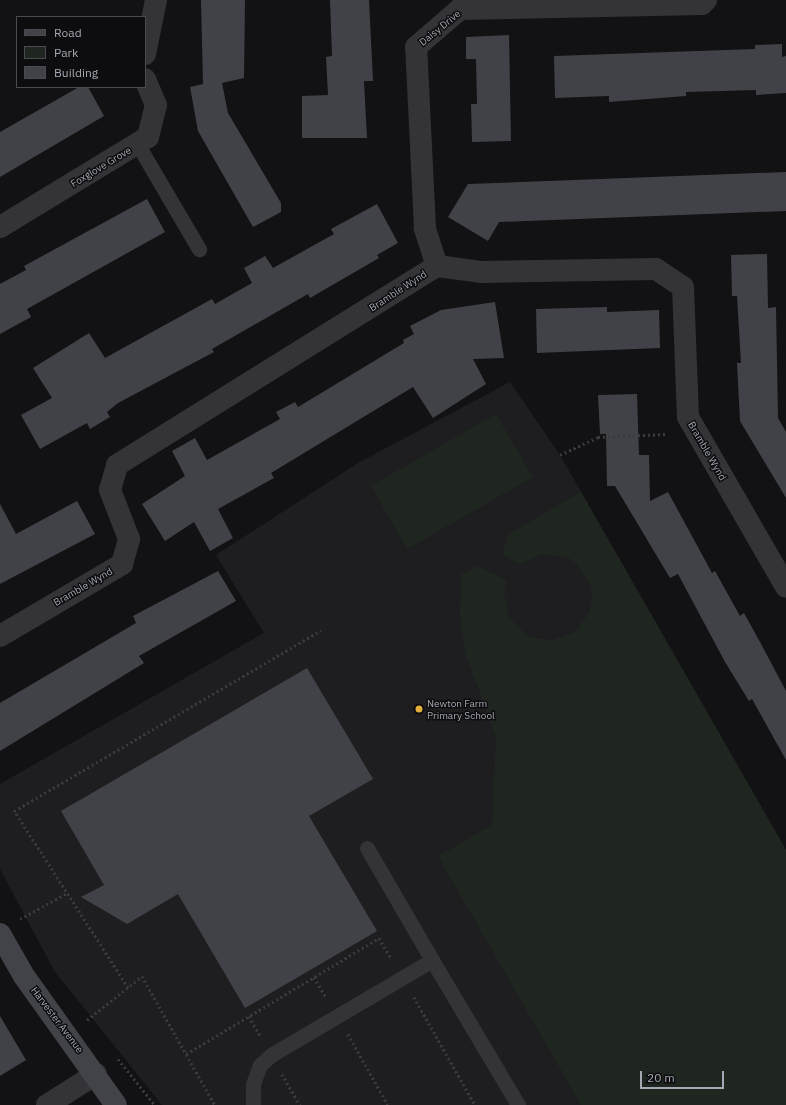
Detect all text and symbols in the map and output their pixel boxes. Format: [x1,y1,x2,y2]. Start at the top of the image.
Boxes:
street label: Daisy Drive [417,8,463,48]
legend [16,16,146,88]
text: Road [54,25,82,40]
text: Park [54,45,78,60]
text: Building [54,65,98,80]
street label: Foxglove Grove [69,144,133,190]
street label: Bramble Wynd [367,268,429,314]
street label: Bramble Wynd [685,419,729,483]
street label: Bramble Wynd [51,565,115,609]
place label: Newton Farm Primary School [427,697,495,720]
marker: Newton Farm Primary School [414,704,424,714]
street label: Harvester Avenue [28,985,86,1055]
scale bar [642,1063,726,1089]
text: 20 m [647,1070,675,1085]

